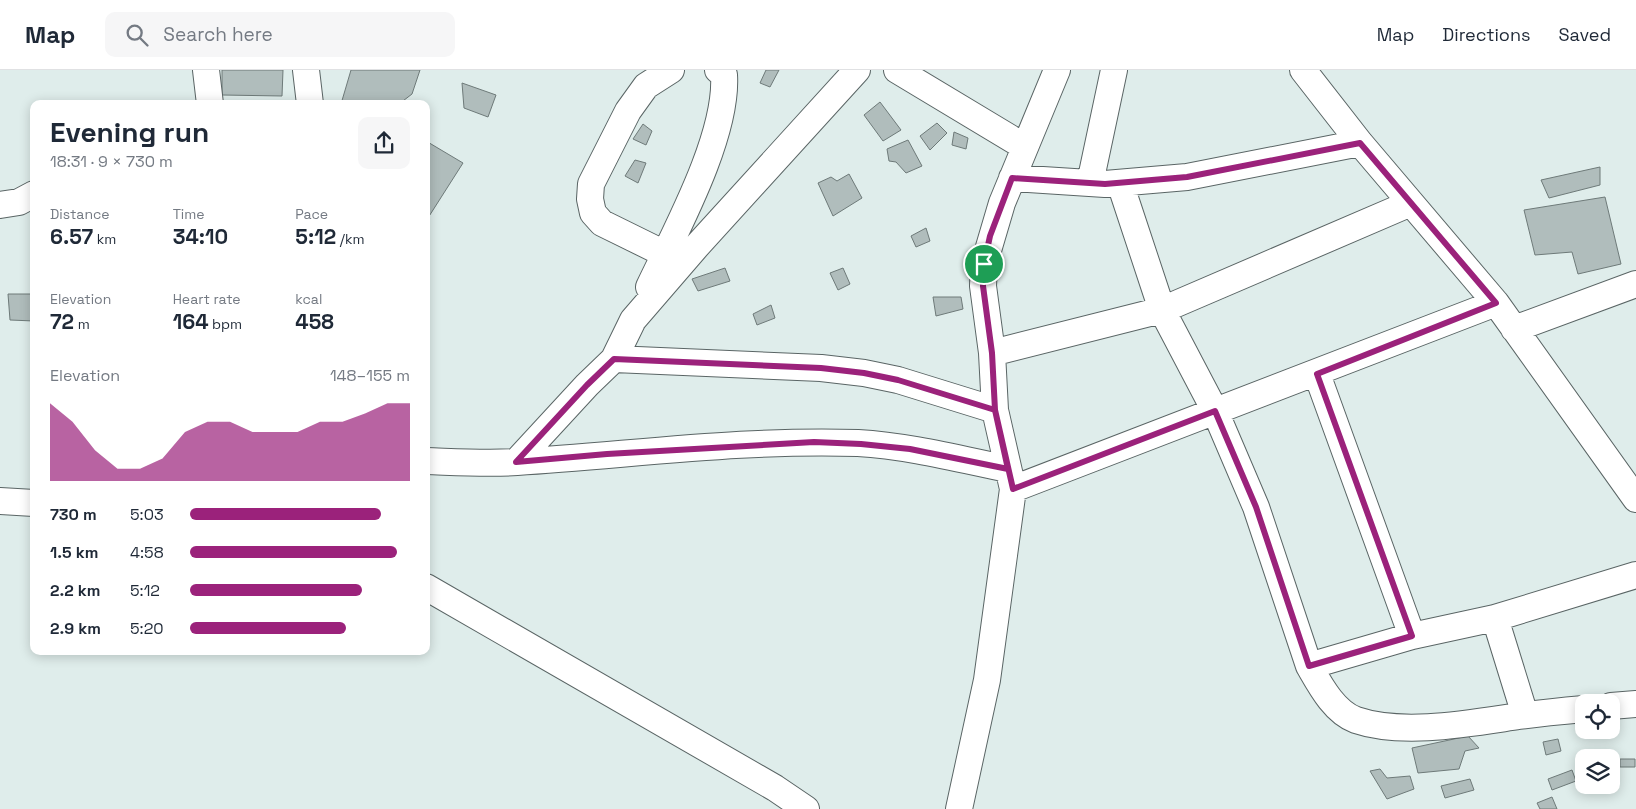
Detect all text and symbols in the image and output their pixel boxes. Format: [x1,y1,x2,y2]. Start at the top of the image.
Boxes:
search box [105,12,455,57]
text: Map [25,19,75,50]
icon: search [123,21,151,49]
text: Search here [163,22,273,47]
text: Map [1377,23,1414,46]
text: Directions [1442,23,1531,46]
text: Saved [1559,23,1611,46]
text: Evening run [50,114,209,150]
button: share [358,117,410,169]
text: 18:31 · 9 × 730 m [50,151,173,172]
text: Distance [50,205,110,223]
text: Time [173,205,205,223]
text: Pace [295,205,328,223]
text: 6.57 [50,223,93,250]
text: 34:10 [173,223,228,250]
text: 5:12 [295,223,336,250]
text: km [93,230,116,248]
text: /km [336,230,365,248]
pin [963,243,1005,285]
icon: arrive [970,250,998,278]
text: Elevation [50,290,111,308]
text: Heart rate [173,290,241,308]
text: kcal [295,290,322,308]
text: 72 [50,308,74,335]
text: 164 [173,308,208,335]
text: 458 [295,308,334,335]
text: m [74,315,90,333]
text: bpm [208,315,242,333]
text: Elevation [50,365,120,386]
text: 148–155 m [330,365,410,386]
text: 730 m [50,504,97,525]
text: 5:03 [130,504,164,525]
text: 1.5 km [50,542,98,563]
text: 4:58 [130,542,164,563]
text: 2.2 km [50,580,101,601]
text: 5:12 [130,580,160,601]
text: 2.9 km [50,618,101,639]
text: 5:20 [130,618,164,639]
map controls [1575,694,1620,794]
button: locate [1575,694,1620,739]
button: layers [1575,749,1620,794]

